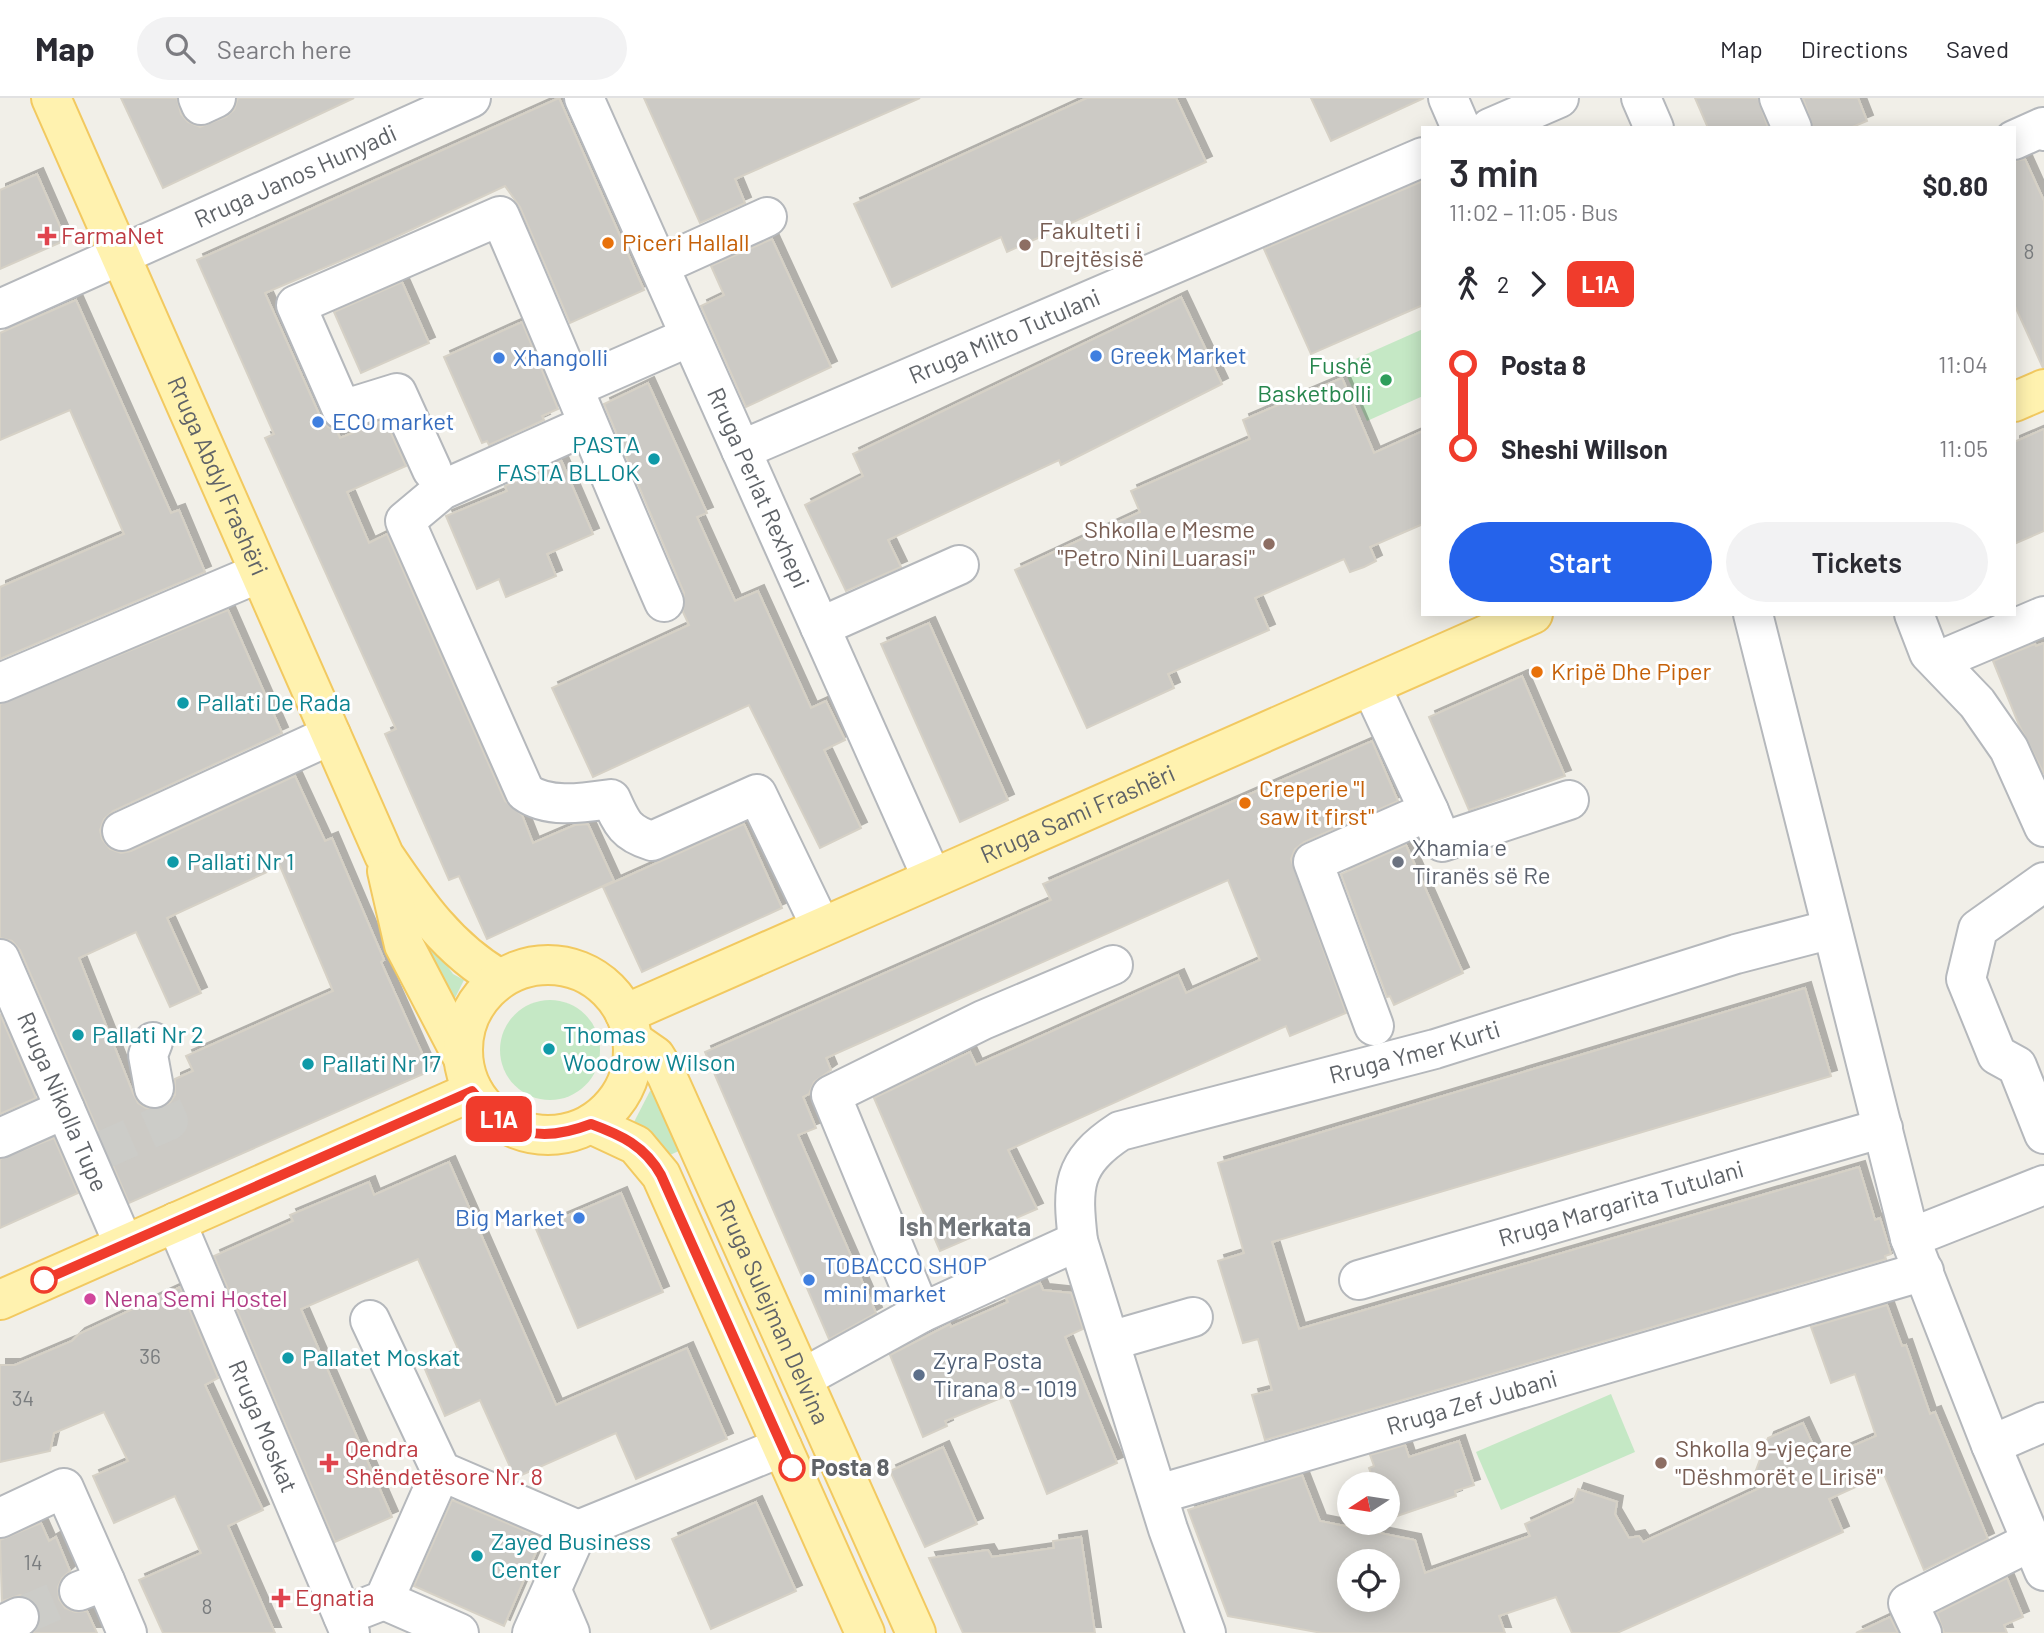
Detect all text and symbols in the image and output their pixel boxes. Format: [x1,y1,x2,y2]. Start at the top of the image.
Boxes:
search box [137,17,627,80]
text: Map [35,28,95,68]
icon: search [161,29,199,67]
text: Search here [217,33,352,64]
text: Map [1720,34,1763,63]
text: Directions [1801,34,1908,63]
text: Saved [1946,34,2009,63]
street label: Rruga Janos Hunyadi [190,117,401,233]
text: 3 min [1449,149,1539,195]
text: $0.80 [1922,170,1988,201]
text: 11:02 – 11:05 · Bus [1449,198,1618,226]
place label: Fakulteti i Drejtësisë [1039,215,1144,272]
place label: FarmaNet [61,220,165,249]
place label: Piceri Hallall [622,227,750,256]
marker: FarmaNet [39,228,55,244]
marker: Piceri Hallall [600,235,616,251]
marker: Fakulteti i Drejtësisë [1017,237,1033,253]
house number: 8 [2024,238,2034,263]
icon: walk [1449,265,1487,303]
icon: forward [1519,265,1557,303]
text: L1A [1581,269,1620,298]
text: 2 [1497,270,1509,298]
street label: Rruga Milto Tutulani [904,281,1104,389]
place label: Greek Market [1110,340,1247,369]
place label: Xhangolli [513,342,608,371]
marker: Greek Market [1088,348,1104,364]
text: Posta 8 [1501,349,1586,380]
marker: Xhangolli [491,350,507,366]
place label: Fushë Basketbolli [1257,350,1372,407]
text: 11:04 [1938,350,1988,378]
street label: Rruga Abdyl Frashëri [162,371,275,580]
marker: Fushë Basketbolli [1378,372,1394,388]
street label: Rruga Perlat Rexhepi [702,383,817,592]
place label: ECO market [332,406,455,435]
marker: ECO market [310,414,326,430]
place label: PASTA FASTA BLLOK [497,429,640,486]
text: Sheshi Willson [1501,433,1668,464]
text: 11:05 [1939,434,1988,462]
marker: PASTA FASTA BLLOK [646,451,662,467]
place label: Shkolla e Mesme "Petro Nini Luarasi" [1057,514,1255,571]
button: Start [1449,522,1712,602]
button: Tickets [1726,522,1988,602]
marker: Shkolla e Mesme "Petro Nini Luarasi" [1261,536,1277,552]
place label: Kripë Dhe Piper [1551,656,1712,685]
marker: Kripë Dhe Piper [1529,664,1545,680]
place label: Pallati De Rada [197,687,351,716]
marker: Pallati De Rada [175,695,191,711]
street label: Rruga Sami Frashëri [976,758,1179,869]
place label: Creperie "I saw it first" [1259,773,1374,830]
marker: Creperie "I saw it first" [1237,795,1253,811]
place label: Xhamia e Tiranës së Re [1412,832,1551,889]
place label: Pallati Nr 1 [187,846,294,875]
marker: Pallati Nr 1 [165,854,181,870]
marker: Xhamia e Tiranës së Re [1390,854,1406,870]
street label: Rruga Nikolla Tupe [12,1007,115,1196]
street label: Rruga Ymer Kurti [1326,1013,1503,1089]
place label: Pallati Nr 2 [92,1019,204,1048]
place label: Thomas Woodrow Wilson [563,1019,736,1076]
marker: Pallati Nr 2 [70,1027,86,1043]
marker: Thomas Woodrow Wilson [541,1041,557,1057]
place label: Pallati Nr 17 [322,1048,441,1077]
marker: Pallati Nr 17 [300,1056,316,1072]
line badge: L1A [459,1096,539,1142]
text: L1A [480,1104,518,1133]
street label: Rruga Margarita Tutulani [1495,1153,1747,1252]
street label: Rruga Sulejman Delvina [711,1195,837,1428]
place label: Big Market [455,1202,565,1231]
marker: Big Market [571,1210,587,1226]
district label: Ish Merkata [899,1210,1031,1241]
place label: TOBACCO SHOP mini market [823,1250,987,1307]
unlabelled marker [31,1267,57,1293]
marker: TOBACCO SHOP mini market [801,1272,817,1288]
place label: Nena Semi Hostel [104,1283,288,1312]
marker: Nena Semi Hostel [82,1291,98,1307]
place label: Pallatet Moskat [302,1342,461,1371]
house number: 36 [139,1343,161,1368]
place label: Zyra Posta Tirana 8 - 1019 [933,1345,1077,1402]
marker: Pallatet Moskat [280,1350,296,1366]
street label: Rruga Moskat [223,1355,305,1496]
street label: Rruga Zef Jubani [1383,1363,1560,1440]
marker: Zyra Posta Tirana 8 - 1019 [911,1367,927,1383]
house number: 34 [12,1385,34,1410]
place label: Qendra Shëndetësore Nr. 8 [345,1433,543,1490]
place label: Shkolla 9-vjeçare "Dëshmorët e Lirisë" [1675,1433,1883,1490]
place label: Posta 8 [811,1452,890,1481]
marker: Qendra Shëndetësore Nr. 8 [319,1453,339,1473]
marker: Posta 8 [779,1455,805,1481]
marker: Shkolla 9-vjeçare "Dëshmorët e Lirisë" [1653,1455,1669,1471]
north arrow [1337,1472,1400,1535]
map controls [1337,1472,1400,1612]
place label: Zayed Business Center [491,1526,651,1583]
marker: Zayed Business Center [469,1548,485,1564]
house number: 14 [24,1549,42,1574]
button: locate [1337,1549,1400,1612]
place label: Egnatia [295,1582,375,1611]
marker: Egnatia [273,1590,289,1606]
house number: 8 [202,1593,212,1618]

